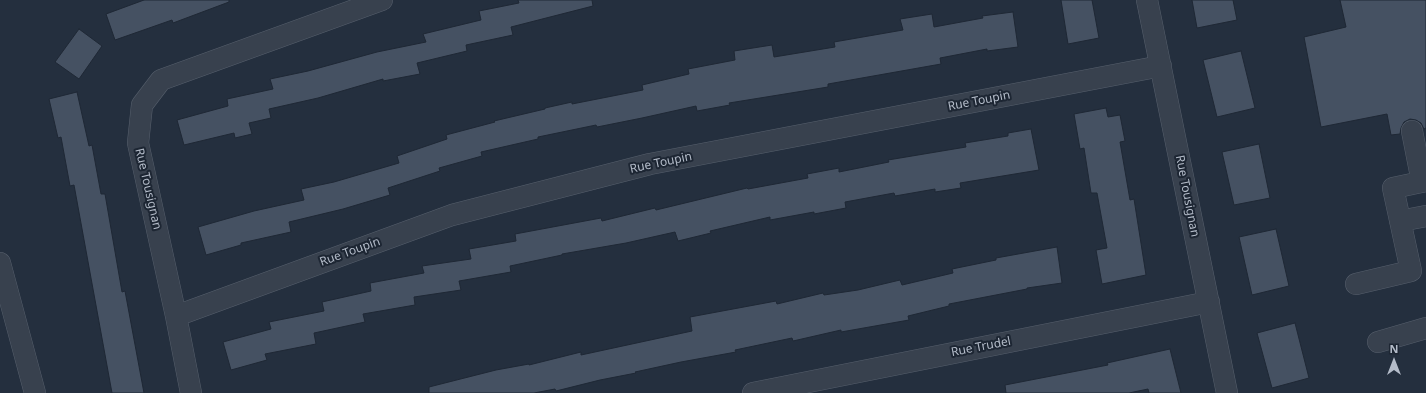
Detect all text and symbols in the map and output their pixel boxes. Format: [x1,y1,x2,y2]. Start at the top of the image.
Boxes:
street label: Rue Toupin [947,88,1011,114]
street label: Rue Tousignan [132,147,164,231]
street label: Rue Toupin [629,149,693,177]
street label: Rue Tousignan [1172,154,1202,238]
street label: Rue Toupin [318,234,382,270]
street label: Rue Trudel [950,334,1012,360]
north arrow [1374,341,1414,381]
text: N [1390,341,1398,356]

